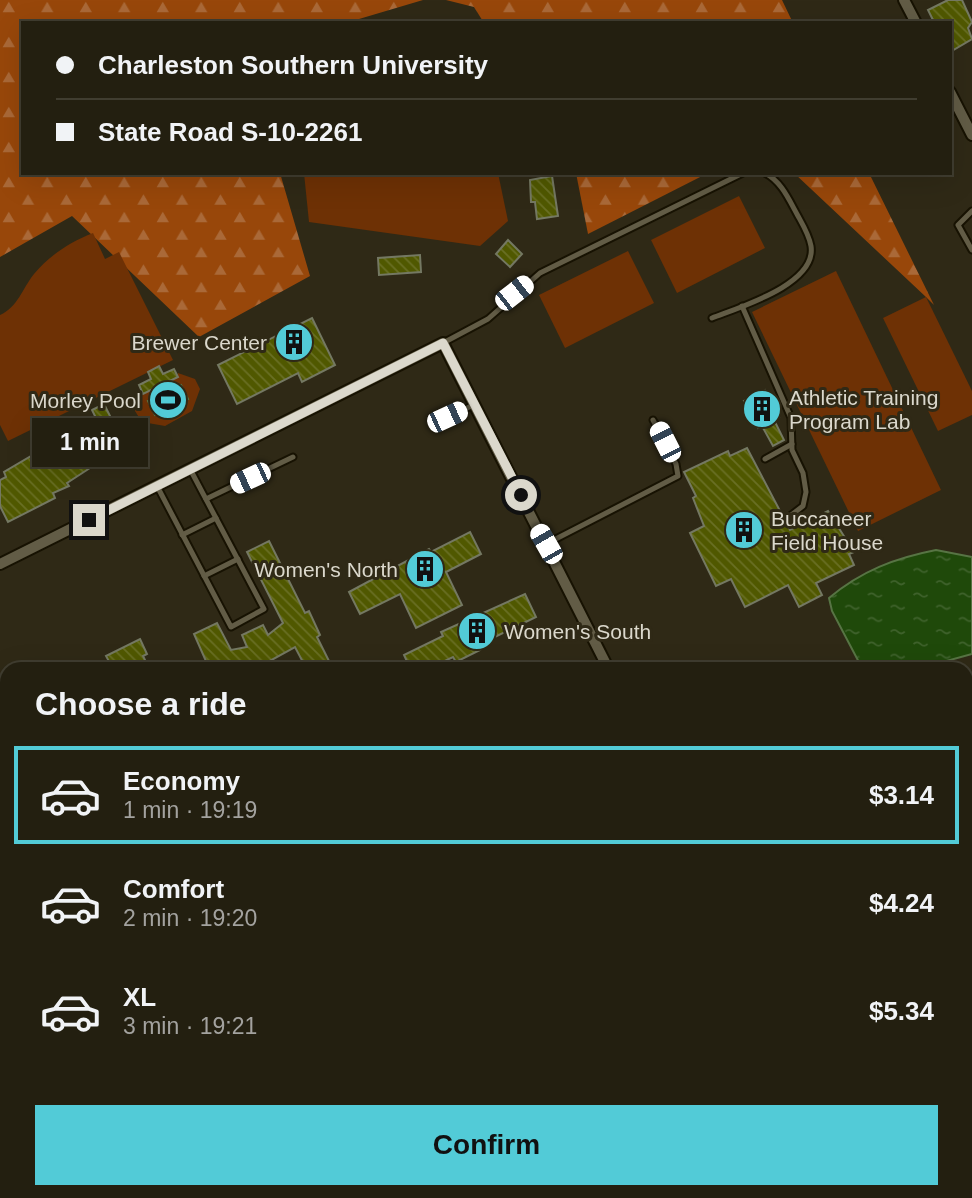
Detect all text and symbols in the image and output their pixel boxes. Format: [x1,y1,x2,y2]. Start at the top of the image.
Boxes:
text: Charleston Southern University [98,50,488,80]
text: State Road S-10-2261 [98,117,362,147]
car [491,272,538,314]
building icon: Brewer Center [273,321,315,363]
place label: Brewer Center [132,331,267,354]
sports icon: Morley Pool [147,379,189,421]
place label: Athletic Training Program Lab [789,386,938,433]
building icon: Athletic Training Program Lab [741,388,783,430]
place label: Morley Pool [30,389,141,412]
car [424,399,471,435]
callout: 1 min [31,419,147,468]
car [647,419,684,465]
text: 1 min [60,429,120,455]
car [227,460,274,496]
route start [505,479,537,511]
route end [73,504,105,536]
place label: Buccaneer Field House [771,507,883,554]
building icon: Buccaneer Field House [723,509,765,551]
car [527,521,566,567]
building icon: Women's North [404,548,446,590]
place label: Women's North [254,558,398,581]
building icon: Women's South [456,610,498,652]
place label: Women's South [504,620,651,643]
text: Choose a ride [35,686,247,722]
icon: car [39,764,102,827]
text: Economy [123,766,240,796]
text: $3.14 [869,780,934,810]
text: 1 min · 19:19 [123,797,257,823]
icon: car [39,872,102,935]
text: Comfort [123,874,224,904]
text: $4.24 [869,888,934,918]
text: 2 min · 19:20 [123,905,257,931]
icon: car [39,980,102,1043]
text: XL [123,982,156,1012]
text: $5.34 [869,996,934,1026]
text: 3 min · 19:21 [123,1013,257,1039]
button: Confirm [35,1105,938,1185]

